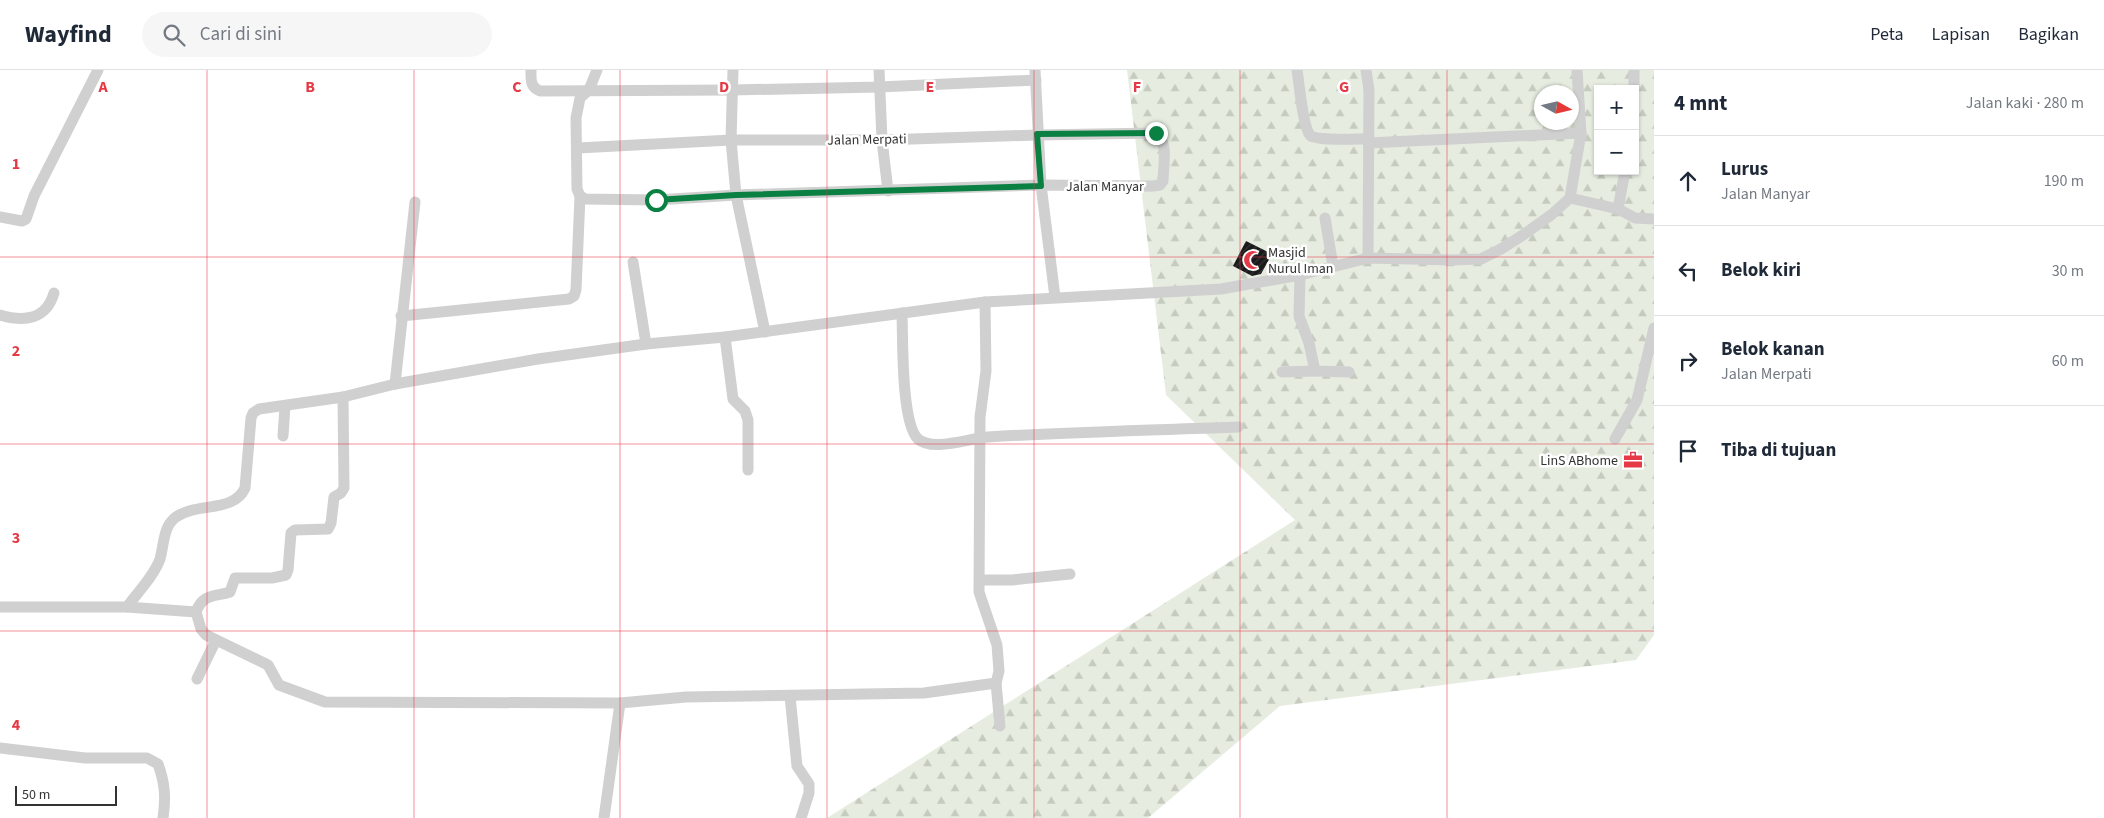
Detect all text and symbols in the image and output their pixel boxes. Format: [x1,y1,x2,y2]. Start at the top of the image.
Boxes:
search box [142,12,492,57]
text: Wayfind [25,17,112,52]
icon: search [160,21,188,49]
text: Cari di sini [200,21,282,48]
text: Peta [1870,22,1903,47]
text: Lapisan [1931,22,1990,47]
text: Bagikan [2018,22,2079,47]
text: A [97,76,108,98]
text: B [305,76,315,98]
text: C [512,76,522,98]
text: D [719,76,729,98]
text: E [926,76,934,98]
text: F [1133,76,1141,98]
text: G [1339,76,1349,98]
north arrow [1534,85,1579,130]
map controls [1594,85,1639,175]
button: + [1594,85,1639,130]
text: 4 mnt [1674,88,1727,118]
text: Jalan kaki · 280 m [1966,92,2084,114]
route end [1145,122,1168,145]
street label: Jalan Merpati [827,129,907,151]
button: − [1594,130,1639,175]
text: 1 [12,153,20,175]
text: Lurus [1721,156,1768,183]
icon: ahead [1674,167,1702,195]
text: 190 m [2044,170,2084,192]
street label: Jalan Manyar [1066,177,1144,197]
text: Jalan Manyar [1721,183,1810,205]
route start [645,189,668,212]
place label: Masjid Nurul Iman [1268,243,1334,279]
mosque icon: Masjid Nurul Iman [1242,249,1264,271]
icon: left [1674,257,1702,285]
text: Belok kiri [1721,257,1801,284]
text: 30 m [2052,260,2084,282]
text: Belok kanan [1721,336,1825,363]
text: 2 [12,340,20,362]
icon: right [1674,347,1702,375]
text: 60 m [2052,350,2084,372]
text: Jalan Merpati [1721,363,1812,385]
icon: arrive [1674,437,1702,465]
text: Tiba di tujuan [1721,437,1836,464]
office icon: LinS ABhome [1622,449,1644,471]
place label: LinS ABhome [1540,451,1618,471]
text: 3 [12,527,20,549]
text: 4 [12,714,21,736]
scale bar [15,783,118,806]
text: 50 m [22,785,50,805]

